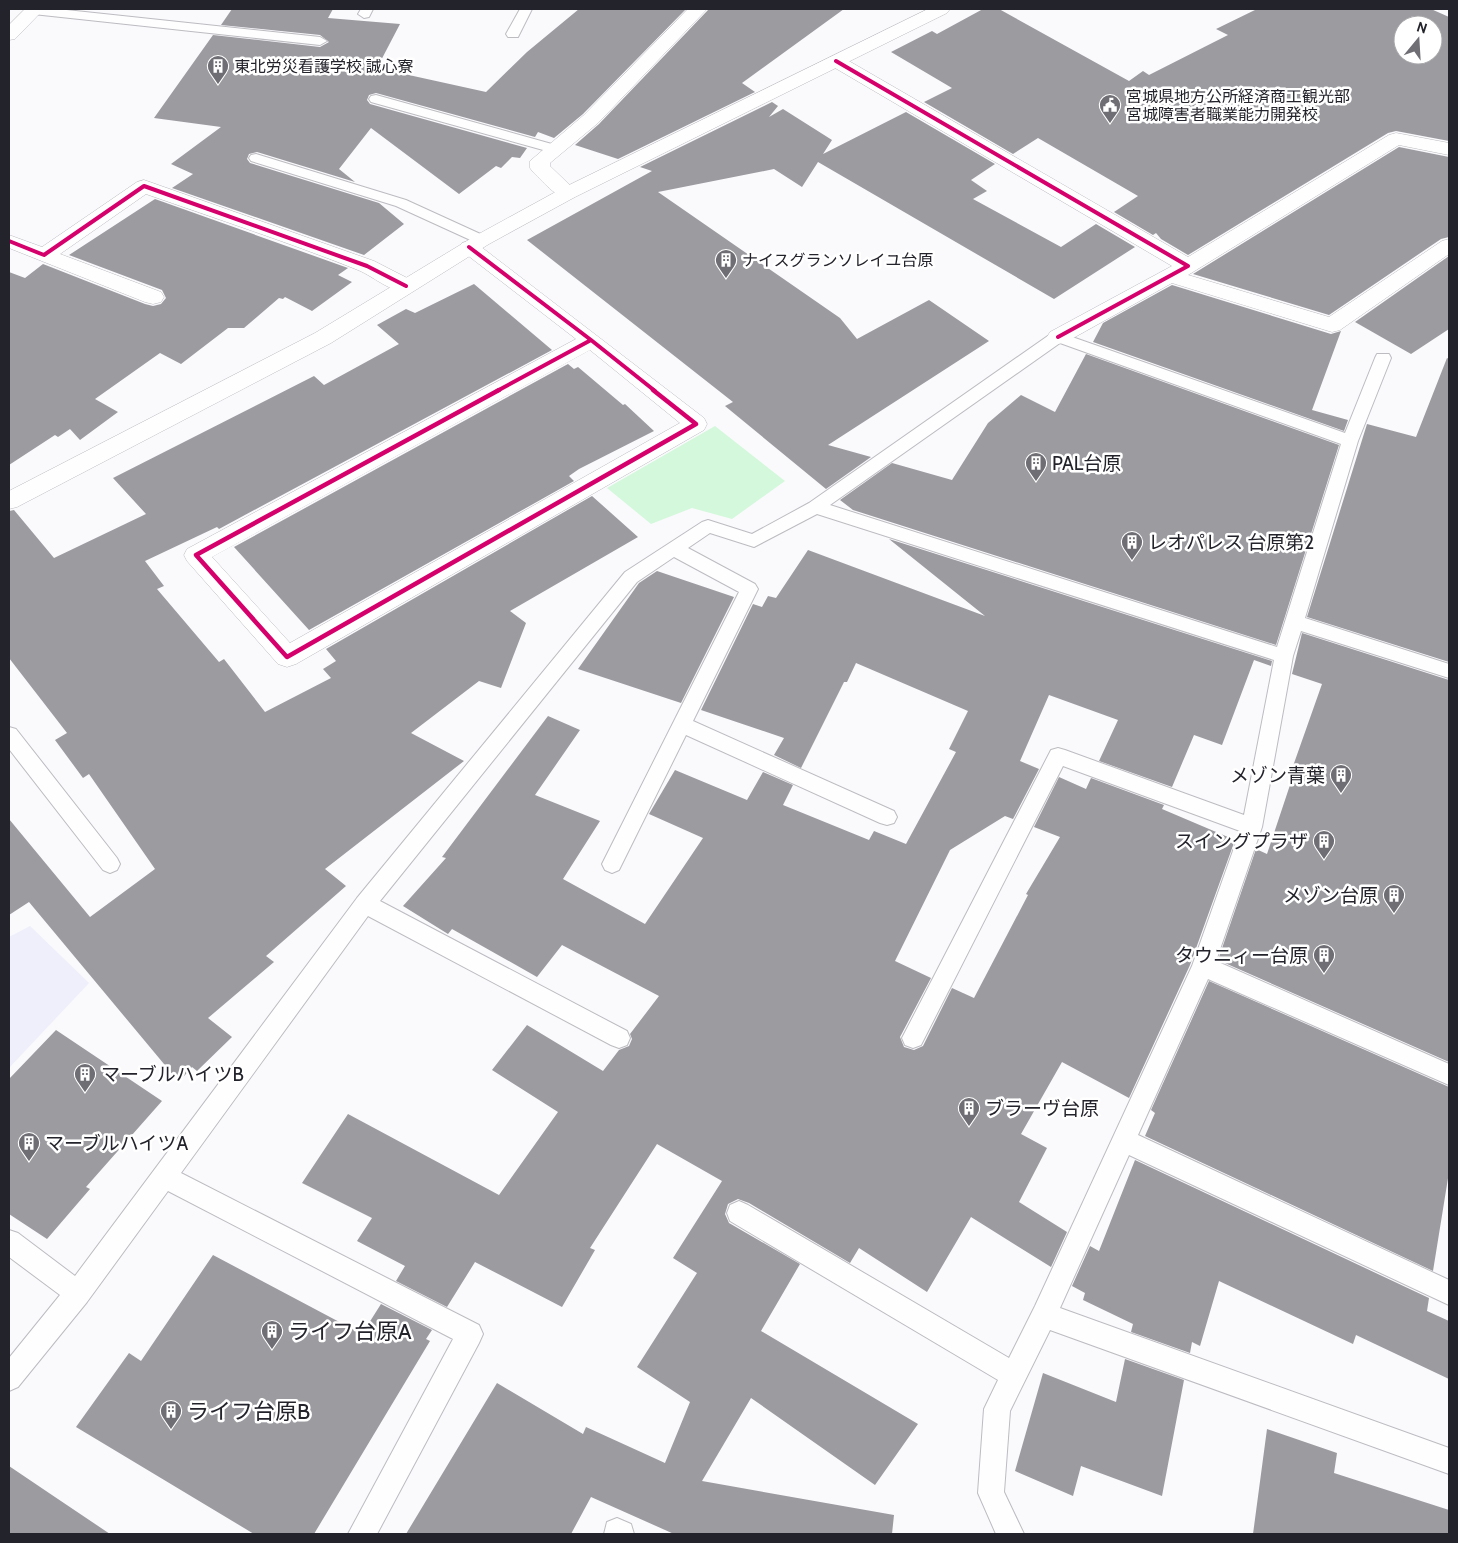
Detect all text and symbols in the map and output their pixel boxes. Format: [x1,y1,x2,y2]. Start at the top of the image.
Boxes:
north arrow [1393,15,1443,65]
text: N [1415,18,1430,38]
building icon: 東北労災看護学校 誠心寮 [206,54,230,85]
place label: 東北労災看護学校 誠心寮 [234,57,414,76]
place label: 宮城県地方公所経済商工観光部 宮城障害者職業能力開発校 [1126,87,1350,124]
public building icon: 宮城県地方公所経済商工観光部 宮城障害者職業能力開発校 [1098,93,1122,124]
building icon: ナイスグランソレイユ台原 [714,248,738,279]
place label: ナイスグランソレイユ台原 [742,251,933,270]
building icon: PAL台原 [1024,451,1048,482]
place label: PAL台原 [1052,452,1121,475]
building icon: レオパレス 台原第2 [1120,530,1144,561]
place label: レオパレス 台原第2 [1148,531,1314,554]
building icon: メゾン青葉 [1329,763,1353,794]
place label: メゾン青葉 [1230,764,1325,787]
building icon: スイングプラザ [1312,829,1336,860]
place label: スイングプラザ [1175,830,1308,853]
building icon: メゾン台原 [1382,883,1406,914]
place label: メゾン台原 [1283,884,1378,907]
building icon: タウニィー台原 [1312,943,1336,974]
place label: タウニィー台原 [1175,944,1308,967]
building icon: マーブルハイツB [73,1062,97,1093]
place label: マーブルハイツB [101,1063,244,1086]
building icon: ブラーヴ台原 [957,1096,981,1127]
place label: ブラーヴ台原 [985,1097,1099,1120]
building icon: マーブルハイツA [17,1131,41,1162]
place label: マーブルハイツA [45,1132,188,1155]
place label: ライフ台原A [288,1318,412,1345]
building icon: ライフ台原A [260,1319,284,1350]
place label: ライフ台原B [187,1398,310,1425]
building icon: ライフ台原B [159,1399,183,1430]

